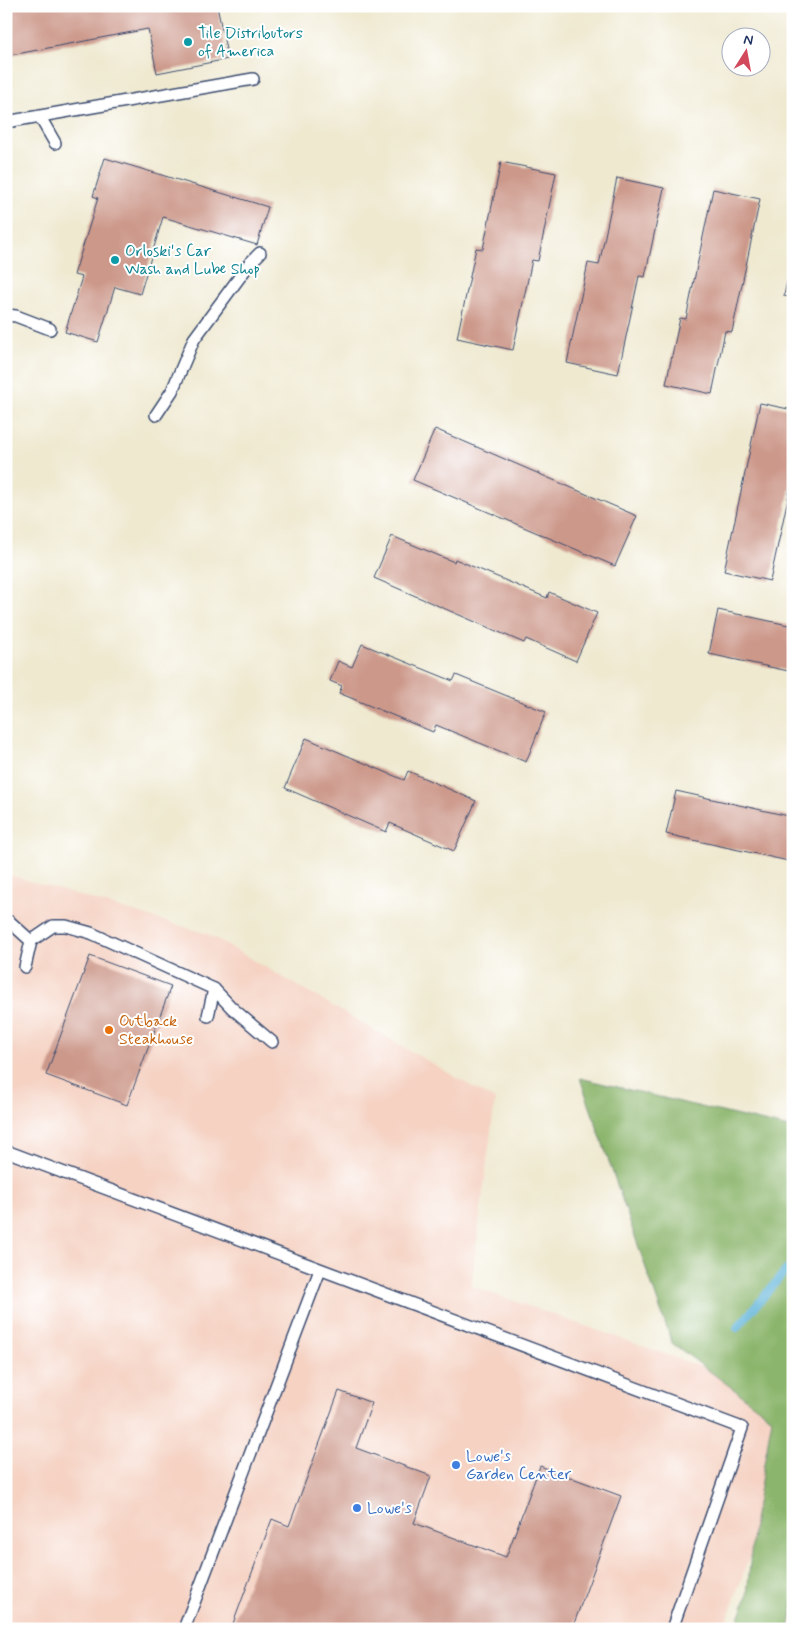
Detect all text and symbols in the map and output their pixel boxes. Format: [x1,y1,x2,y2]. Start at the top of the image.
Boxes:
place label: Tile Distributors of America [198,23,303,62]
north arrow [722,28,772,78]
text: N [742,30,755,50]
marker: Tile Distributors of America [182,36,194,48]
place label: Orloski's Car Wash and Lube Shop [125,241,260,280]
marker: Orloski's Car Wash and Lube Shop [109,254,121,266]
place label: Outback Steakhouse [119,1011,193,1050]
marker: Outback Steakhouse [103,1024,115,1036]
place label: Lowe's Garden Center [466,1446,572,1485]
marker: Lowe's Garden Center [450,1459,462,1471]
place label: Lowe's [367,1498,412,1519]
marker: Lowe's [351,1502,363,1514]

